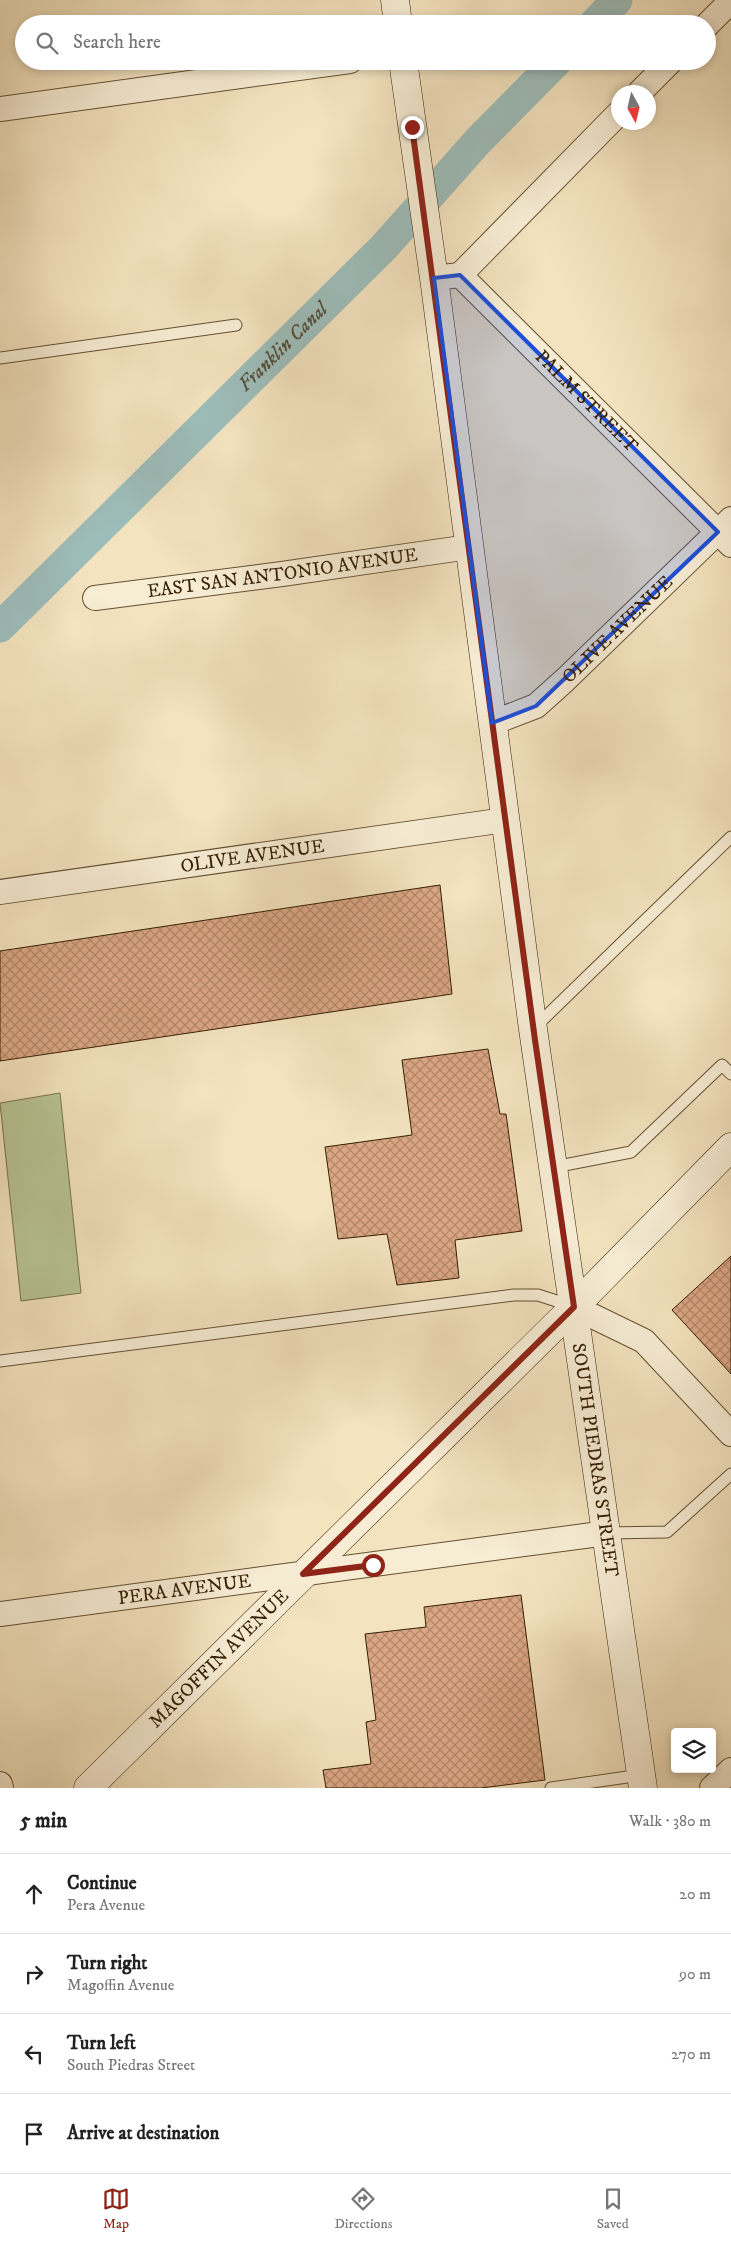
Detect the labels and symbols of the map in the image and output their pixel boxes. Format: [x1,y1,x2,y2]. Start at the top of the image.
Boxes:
north arrow [611,85,656,130]
route end [401,116,424,139]
water label: Franklin Canal [233,296,334,397]
street label: PALM STREET [530,345,643,458]
street label: EAST SAN ANTONIO AVENUE [146,543,419,603]
street label: OLIVE AVENUE [557,570,677,688]
street label: OLIVE AVENUE [179,834,326,878]
street label: SOUTH PIEDRAS STREET [567,1341,624,1579]
route start [362,1554,385,1577]
street label: PERA AVENUE [116,1569,252,1610]
street label: MAGOFFIN AVENUE [144,1584,294,1733]

